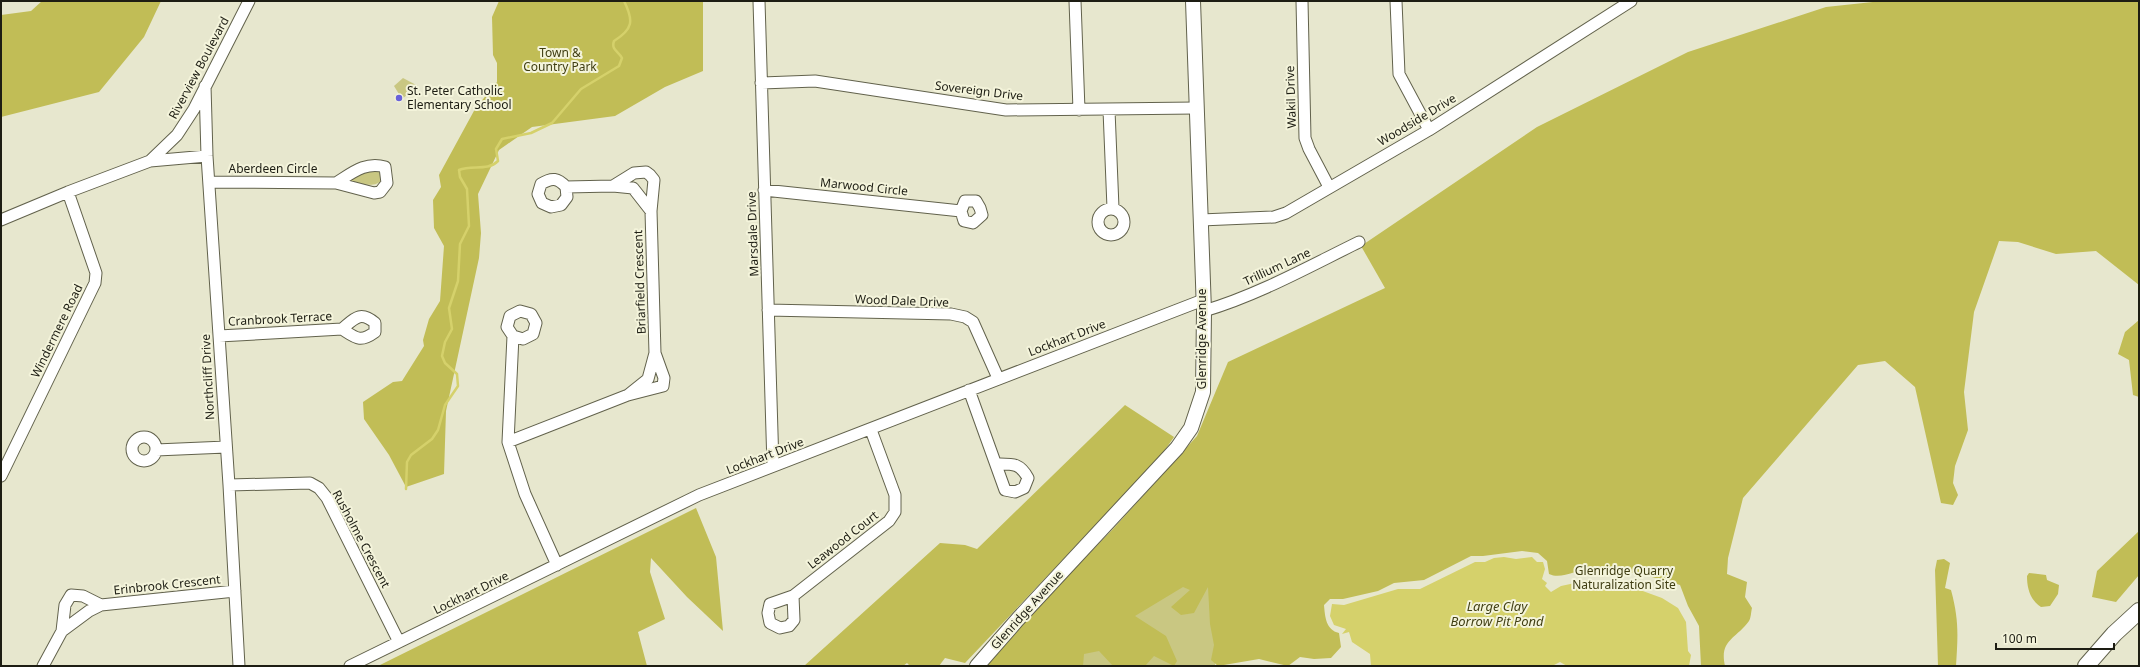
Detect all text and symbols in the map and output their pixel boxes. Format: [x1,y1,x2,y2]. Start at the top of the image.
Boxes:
street label: Riverview Boulevard [164,14,233,122]
park label: Town & Country Park [523,44,597,75]
street label: Wakil Drive [1281,65,1300,129]
street label: Sovereign Drive [934,77,1024,104]
place label: St. Peter Catholic Elementary School [407,82,512,113]
street label: Woodside Drive [1374,89,1459,150]
marker: St. Peter Catholic Elementary School [394,93,404,103]
street label: Aberdeen Circle [228,160,318,177]
street label: Marwood Circle [819,173,909,200]
street label: Marsdale Drive [743,191,762,277]
street label: Briarfield Crescent [629,229,650,334]
street label: Trillium Lane [1240,243,1313,290]
street label: Windermere Road [27,281,87,380]
street label: Glenridge Avenue [1193,288,1210,389]
street label: Wood Dale Drive [855,290,950,311]
street label: Cranbrook Terrace [228,307,333,330]
street label: Lockhart Drive [1026,315,1108,360]
street label: Northcliff Drive [197,333,218,420]
street label: Lockhart Drive [724,433,806,478]
street label: Rusholme Crescent [328,487,395,591]
street label: Leawood Court [804,506,882,573]
park label: Glenridge Quarry Naturalization Site [1572,562,1676,593]
street label: Glenridge Avenue [987,566,1067,653]
street label: Lockhart Drive [430,567,512,618]
street label: Erinbrook Crescent [113,570,222,599]
water label: Large Clay Borrow Pit Pond [1450,597,1544,630]
scale bar [1996,625,2114,651]
text: 100 m [2002,630,2037,647]

